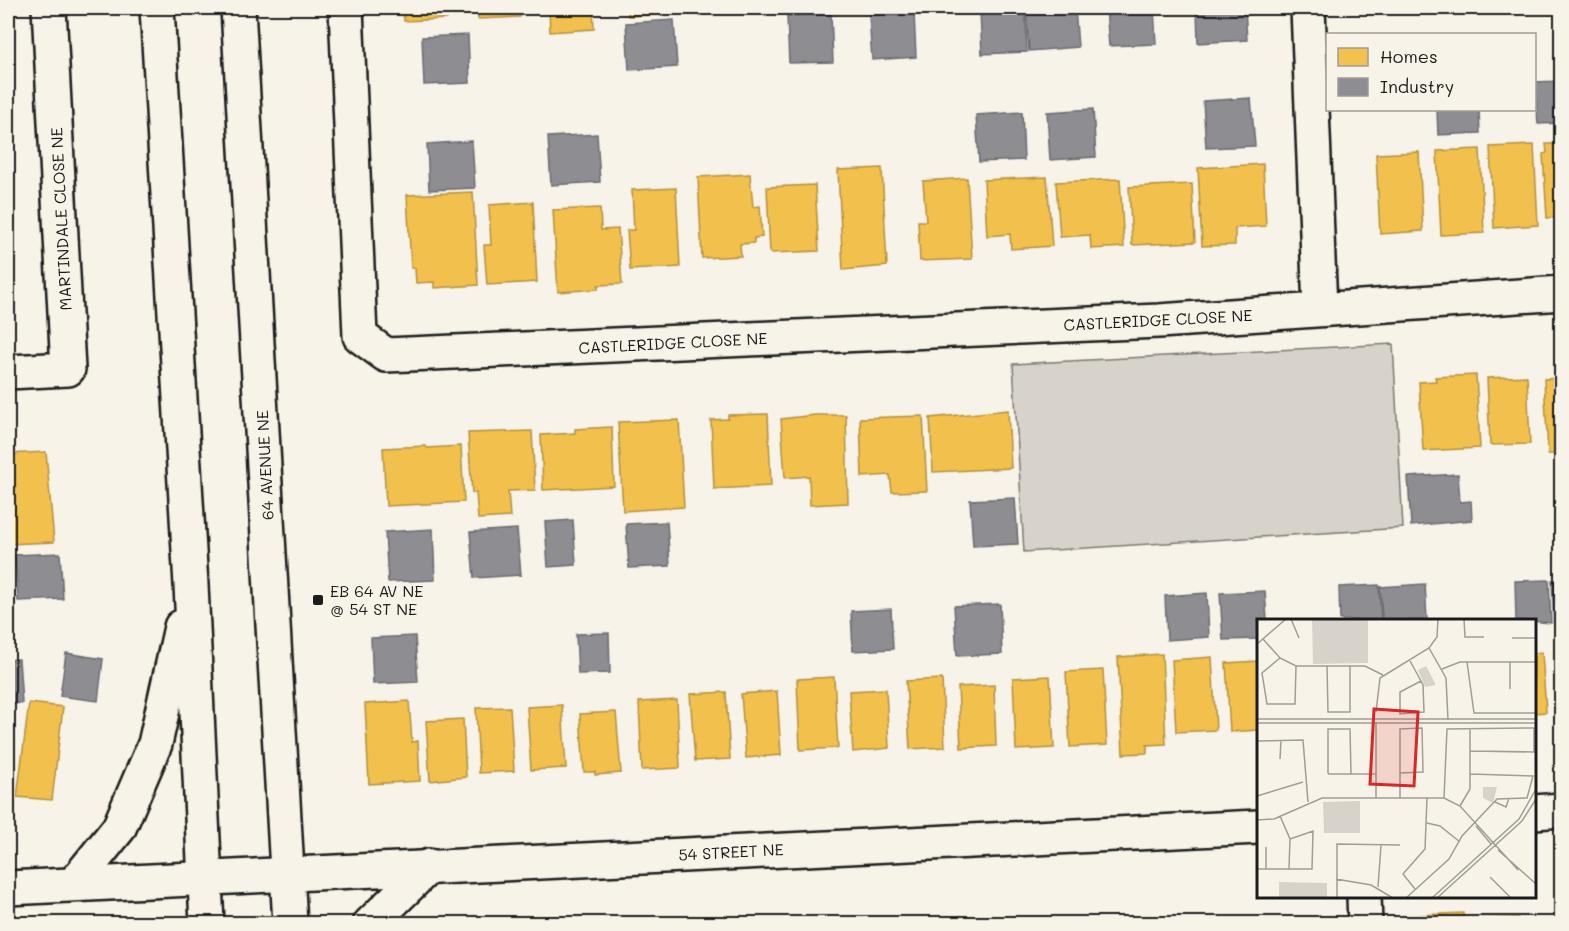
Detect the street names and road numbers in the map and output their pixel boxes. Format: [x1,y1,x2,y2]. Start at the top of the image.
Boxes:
street label: MARTINDALE CLOSE NE [45,127,76,311]
street label: CASTLERIDGE CLOSE NE [1063,304,1253,335]
street label: CASTLERIDGE CLOSE NE [578,327,768,358]
street label: 64 AVENUE NE [251,410,278,521]
street label: 54 STREET NE [678,838,784,865]

